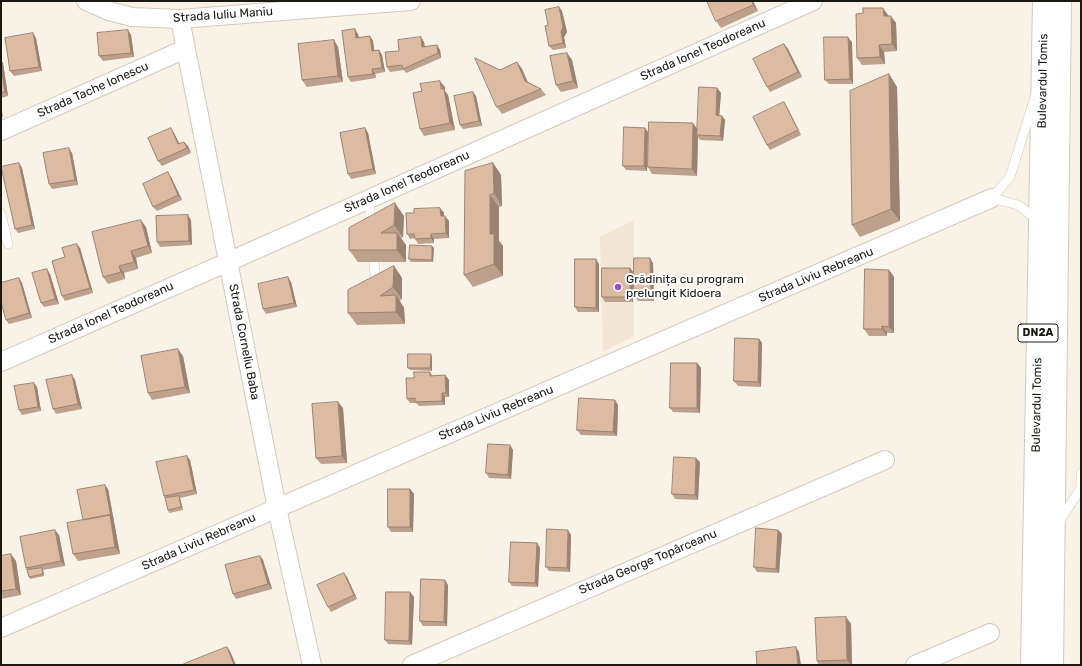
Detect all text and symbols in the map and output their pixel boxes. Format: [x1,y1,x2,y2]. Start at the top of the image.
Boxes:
street label: Strada Iuliu Maniu [173,4,273,26]
street label: Strada Ionel Teodoreanu [638,16,768,84]
street label: Bulevardul Tomis [1035,34,1051,128]
street label: Strada Tache Ionescu [35,59,151,121]
street label: Strada Ionel Teodoreanu [342,148,472,216]
street label: Strada Liviu Rebreanu [756,244,876,306]
place label: Grădinița cu program prelungit Kidoera [626,273,744,301]
street label: Strada Ionel Teodoreanu [46,279,176,347]
marker: Grădinița cu program prelungit Kidoera [613,282,623,292]
street label: Strada Corneliu Baba [226,283,262,401]
road number: DN2A [1018,324,1058,342]
street label: Bulevardul Tomis [1029,358,1045,452]
street label: Strada Liviu Rebreanu [436,382,556,444]
street label: Strada Liviu Rebreanu [140,510,258,574]
street label: Strada George Topârceanu [577,526,719,598]

